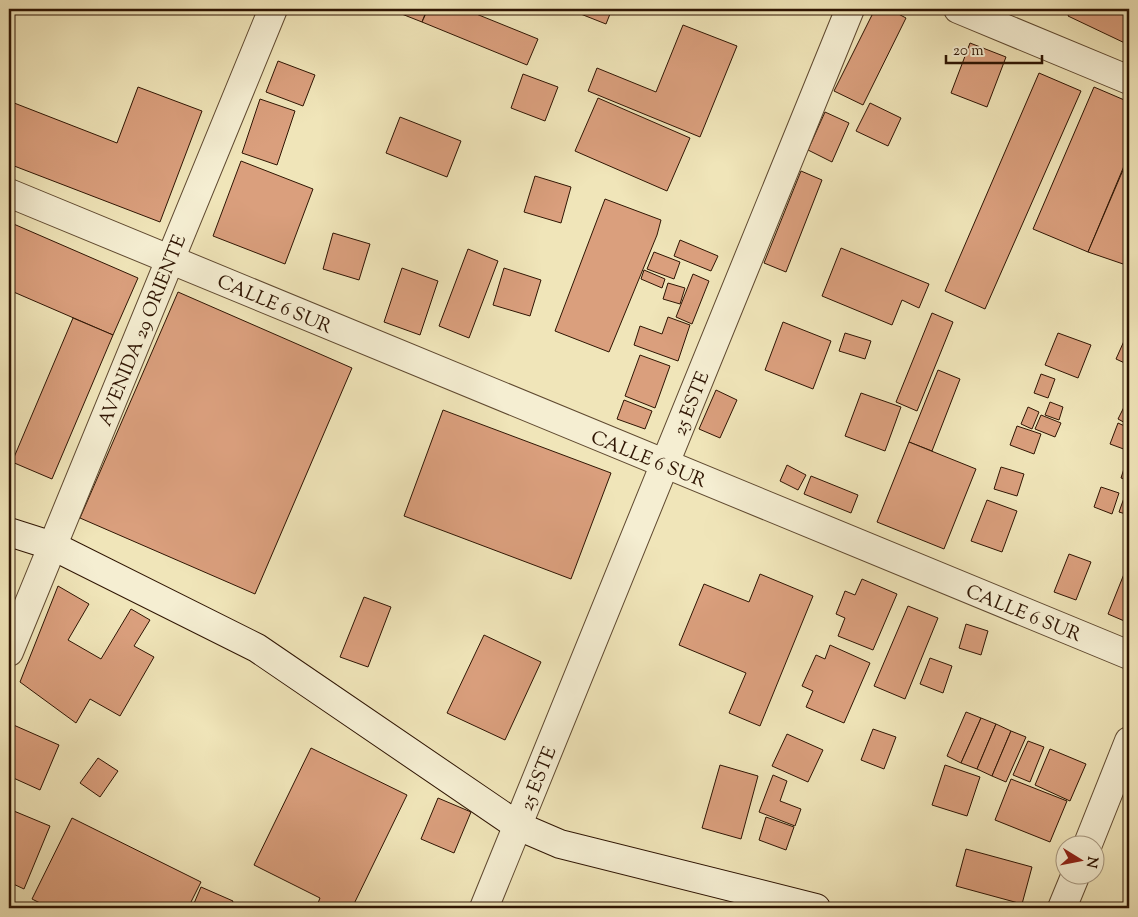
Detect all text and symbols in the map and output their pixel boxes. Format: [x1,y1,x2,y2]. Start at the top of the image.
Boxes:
scale bar [946,32,1042,64]
text: 20 m [953,41,984,62]
street label: AVENIDA 29 ORIENTE [93,231,194,431]
street label: CALLE 6 SUR [212,269,336,342]
street label: 25 ESTE [667,367,718,440]
street label: CALLE 6 SUR [586,425,710,496]
street label: CALLE 6 SUR [961,579,1085,650]
street label: 25 ESTE [514,742,565,815]
north arrow [1056,834,1106,884]
text: N [1080,855,1102,869]

